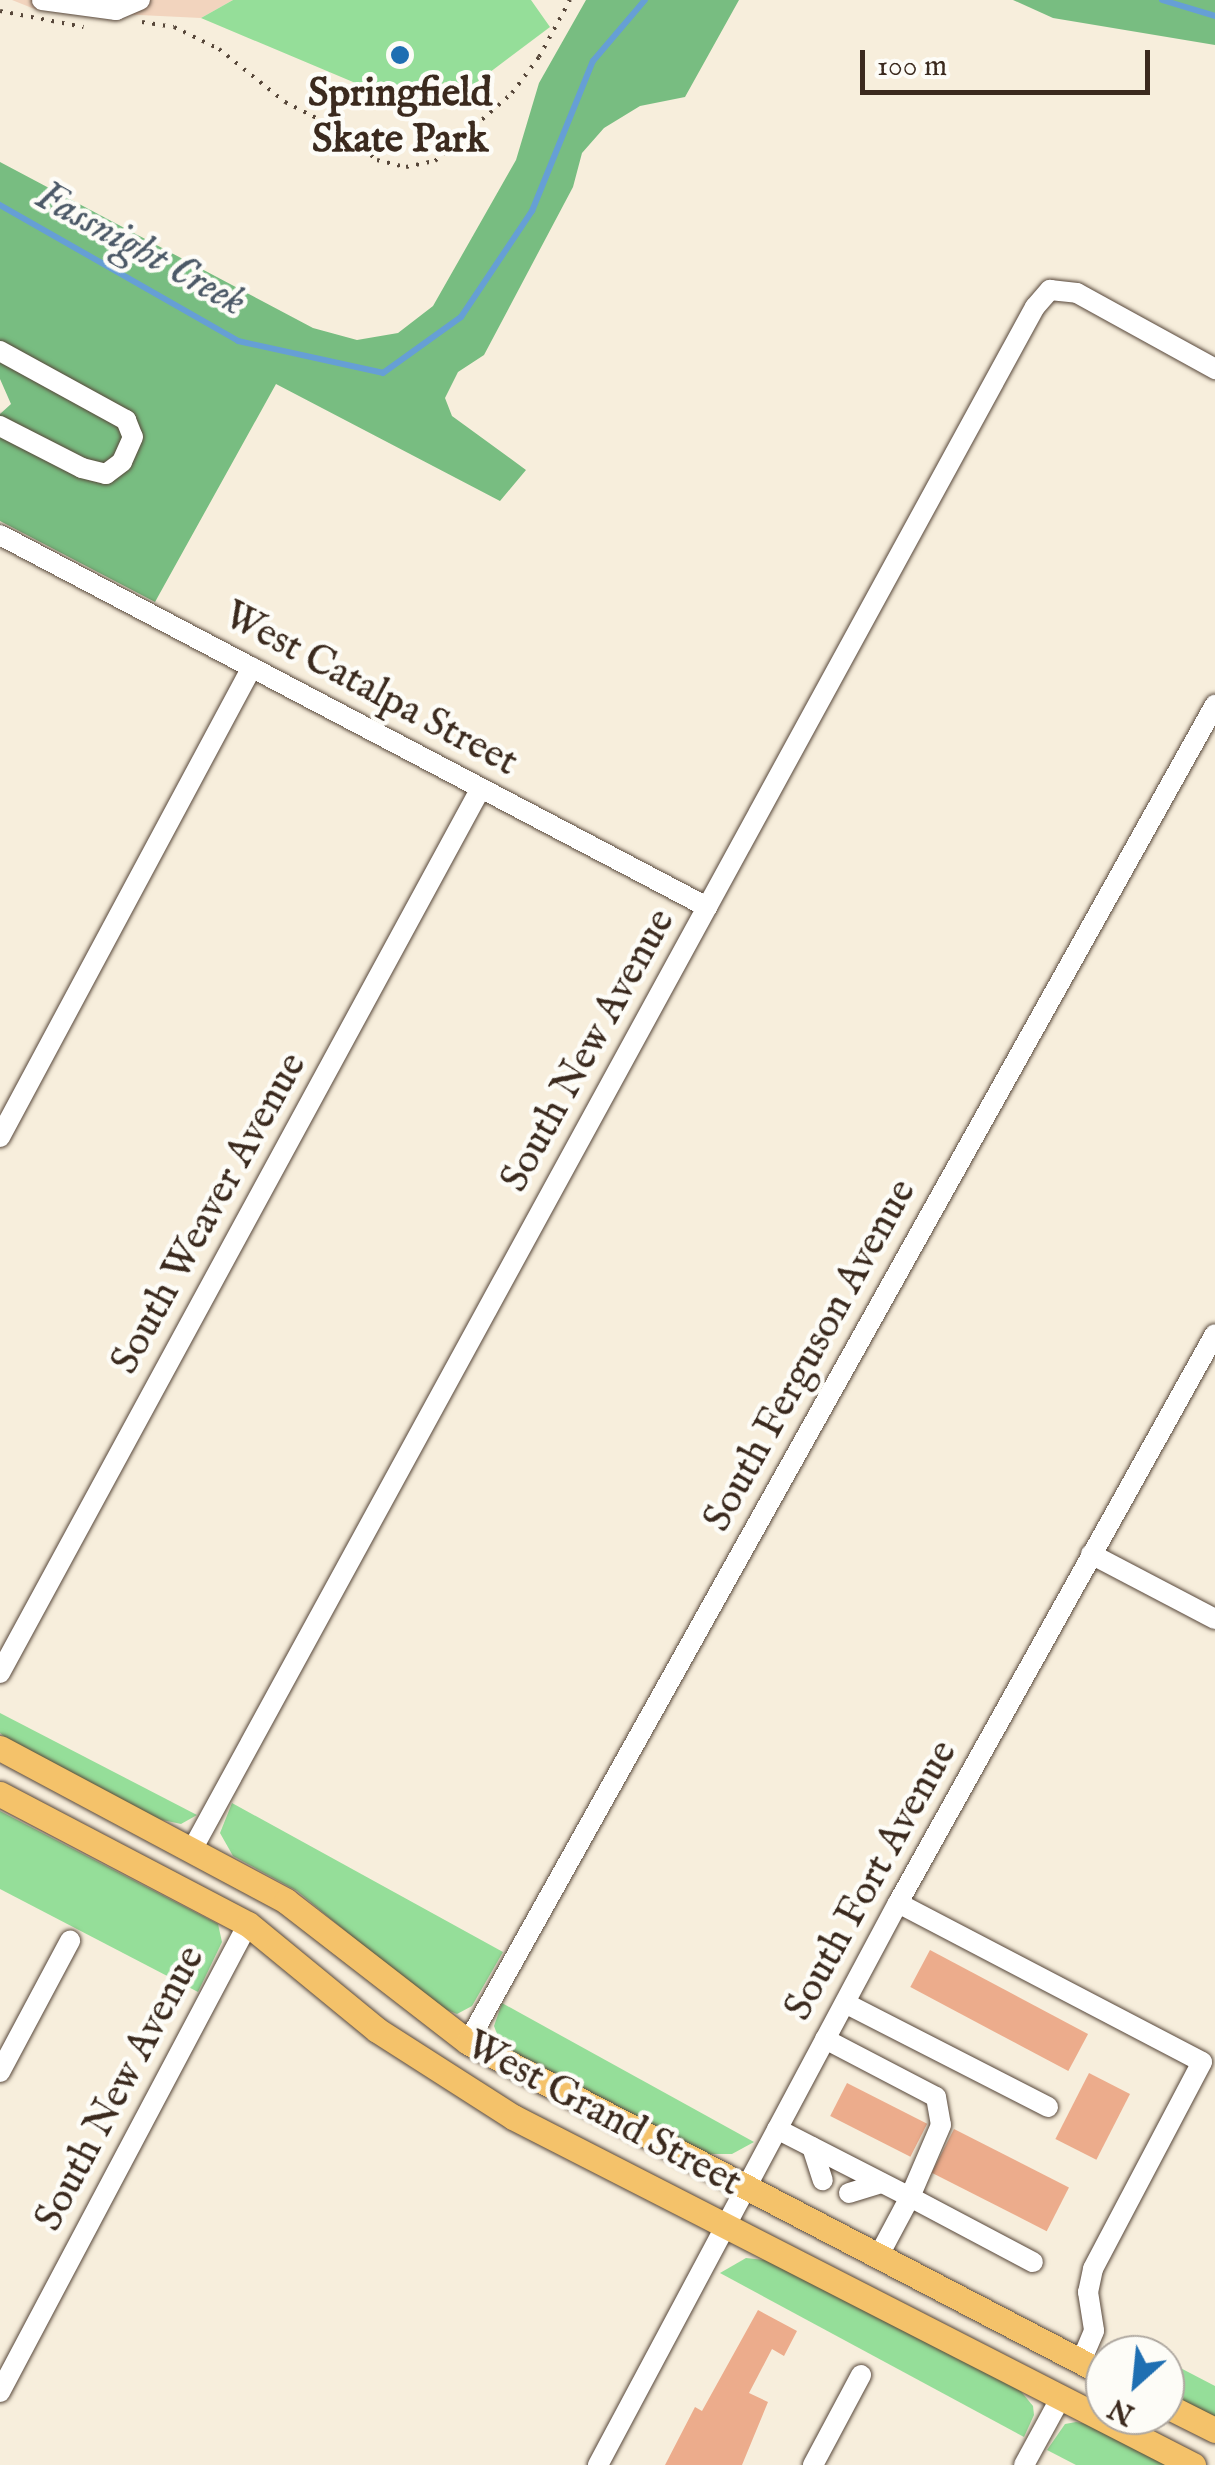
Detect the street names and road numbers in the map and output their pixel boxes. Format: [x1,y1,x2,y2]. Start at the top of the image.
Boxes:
street label: West Catalpa Street [215,592,525,788]
street label: South New Avenue [492,901,686,1201]
street label: South Weaver Avenue [102,1045,318,1383]
street label: South Ferguson Avenue [694,1172,928,1540]
street label: South Fort Avenue [775,1733,969,2029]
street label: South New Avenue [26,1938,216,2240]
street label: West Grand Street [457,2022,749,2208]

